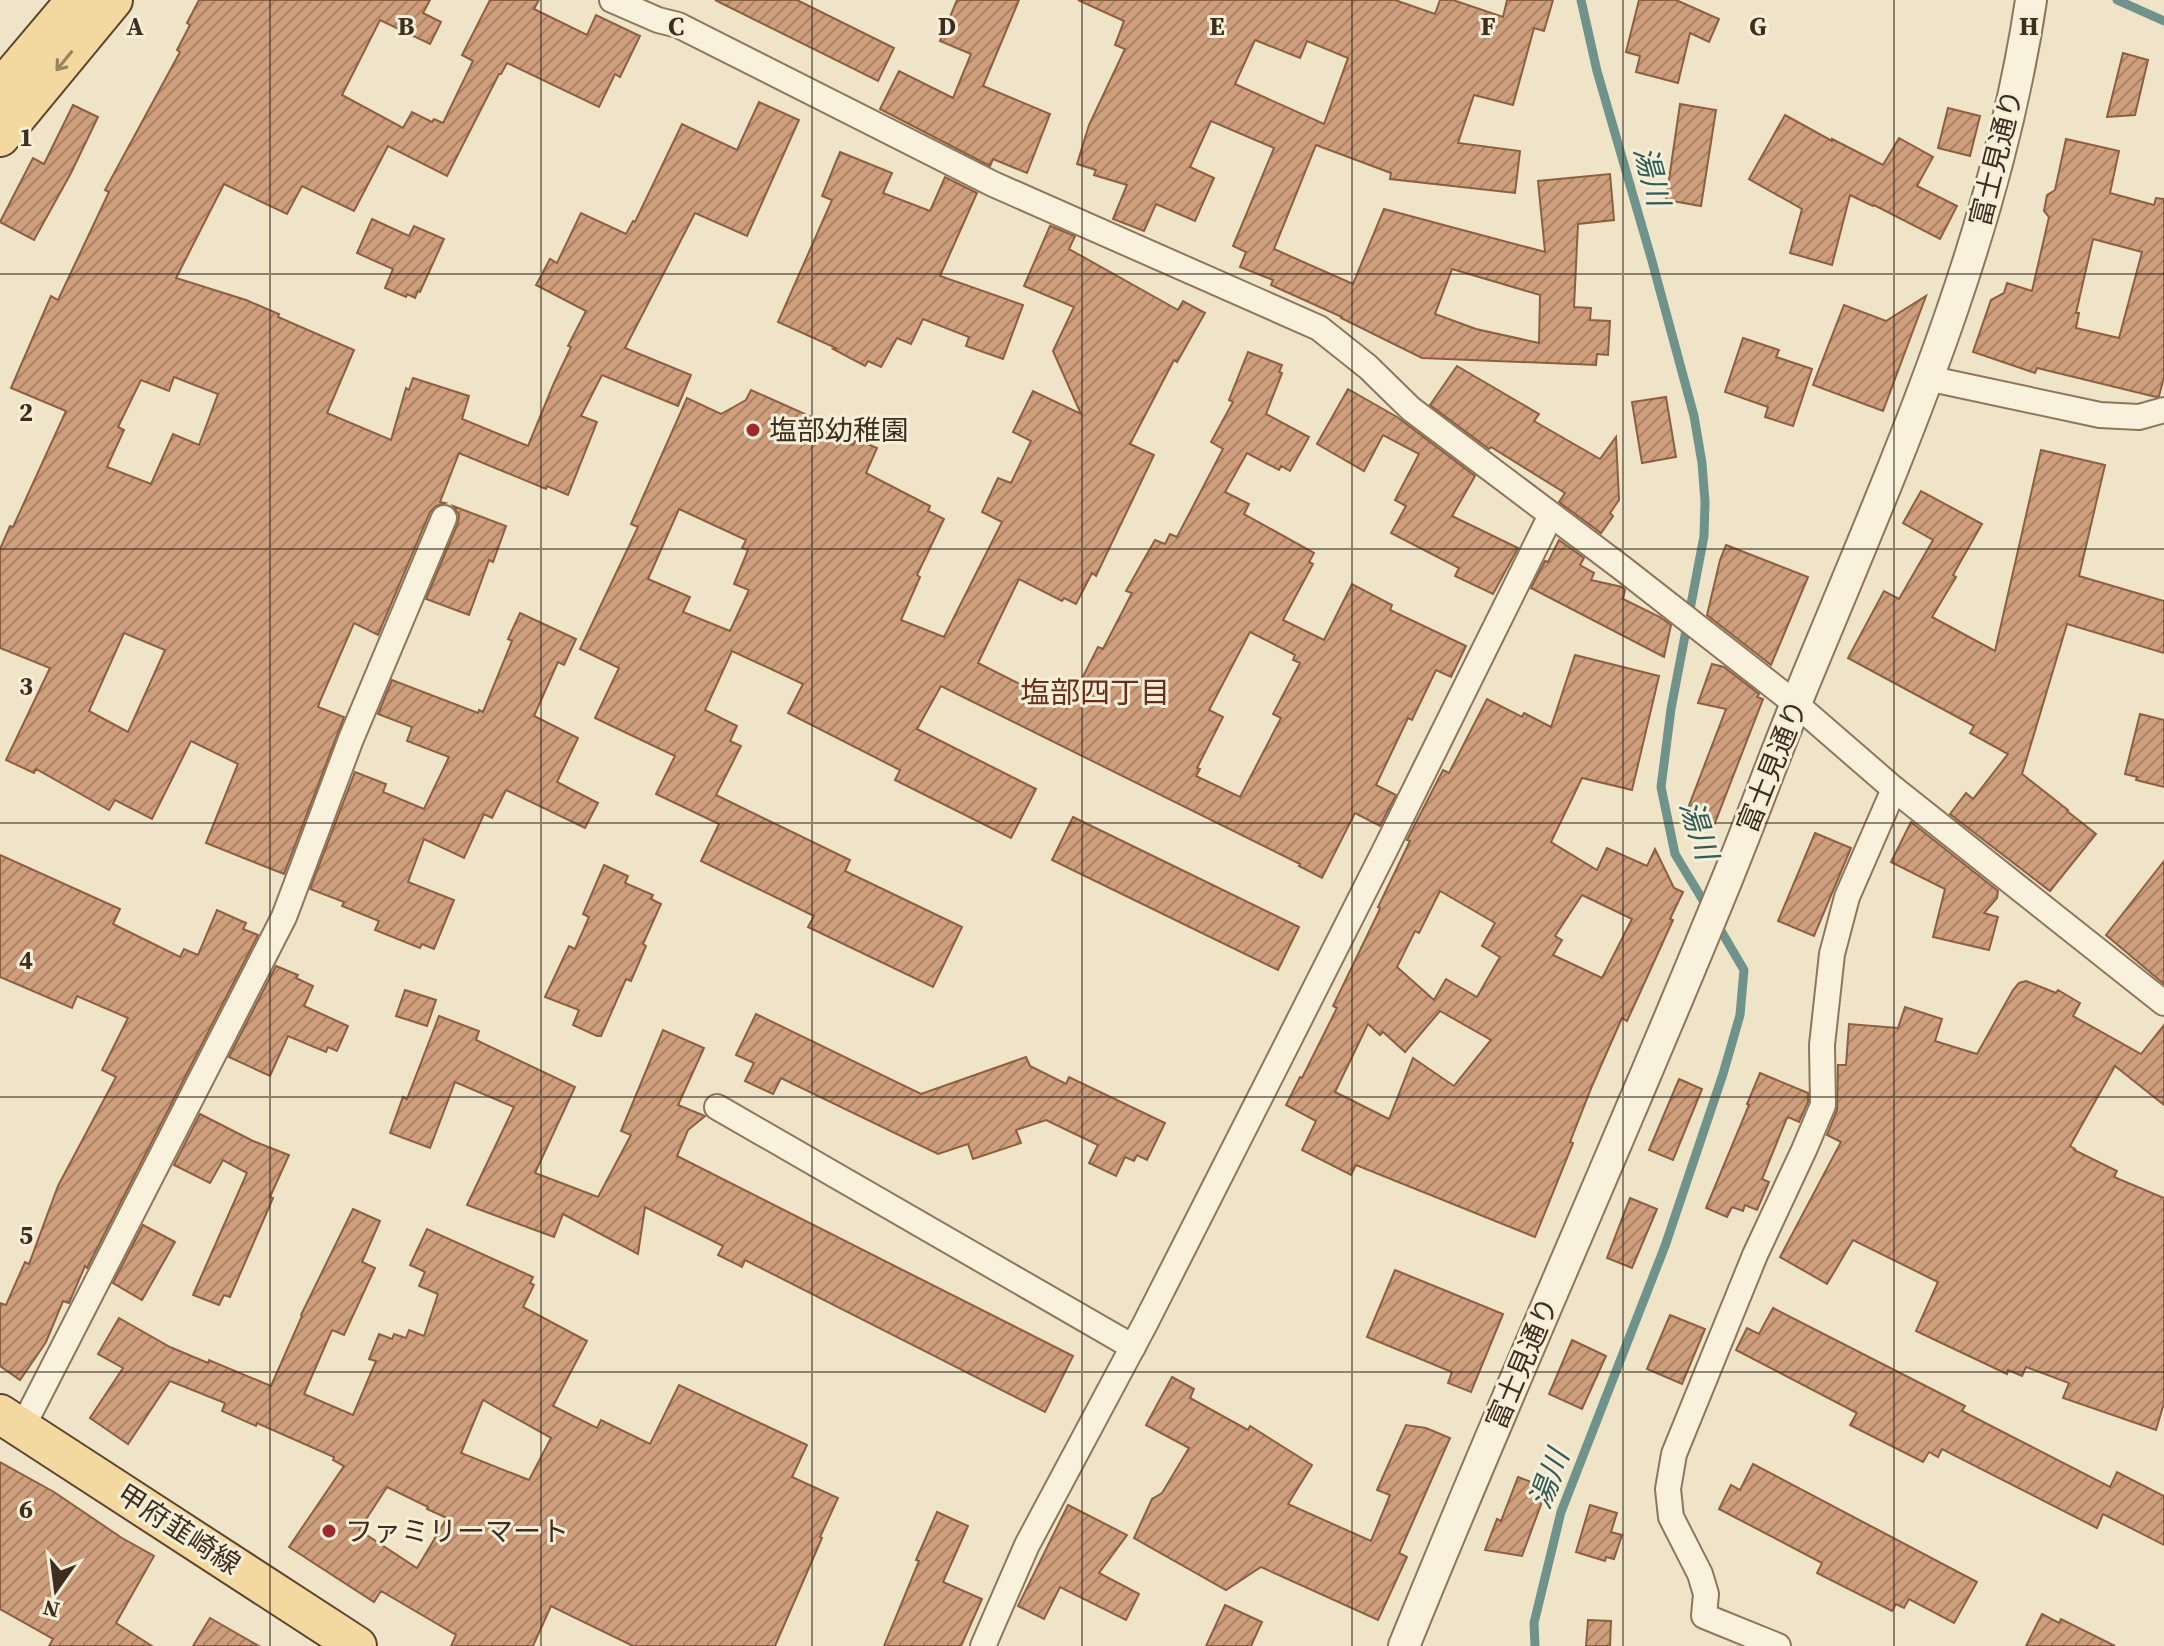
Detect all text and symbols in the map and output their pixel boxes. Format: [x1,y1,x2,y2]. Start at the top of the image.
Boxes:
text: A [126,8,144,44]
text: B [398,8,415,44]
text: C [668,8,684,44]
text: D [938,8,956,44]
text: E [1209,8,1225,44]
text: F [1480,8,1496,44]
text: G [1749,8,1767,44]
text: H [2019,8,2039,44]
one-way arrow [55,50,72,71]
street label: 富士見通り [1961,85,2031,231]
text: 1 [19,119,33,155]
water label: 湯川 [1624,142,1680,213]
text: 2 [19,394,33,430]
place label: 塩部幼稚園 [769,411,909,449]
marker: 塩部幼稚園 [744,421,762,439]
text: 3 [19,668,33,704]
district label: 塩部四丁目 [1020,672,1170,713]
street label: 富士見通り [1728,694,1816,838]
water label: 湯川 [1670,795,1729,868]
text: 4 [19,942,33,978]
text: 5 [19,1217,33,1253]
street label: 富士見通り [1477,1291,1567,1435]
water label: 湯川 [1519,1441,1580,1514]
street label: 甲府韮崎線 [110,1475,248,1583]
text: 6 [19,1491,33,1527]
place label: ファミリーマート [345,1512,569,1550]
marker: ファミリーマート [320,1522,338,1540]
north arrow [16,1550,96,1630]
text: N [40,1593,63,1626]

